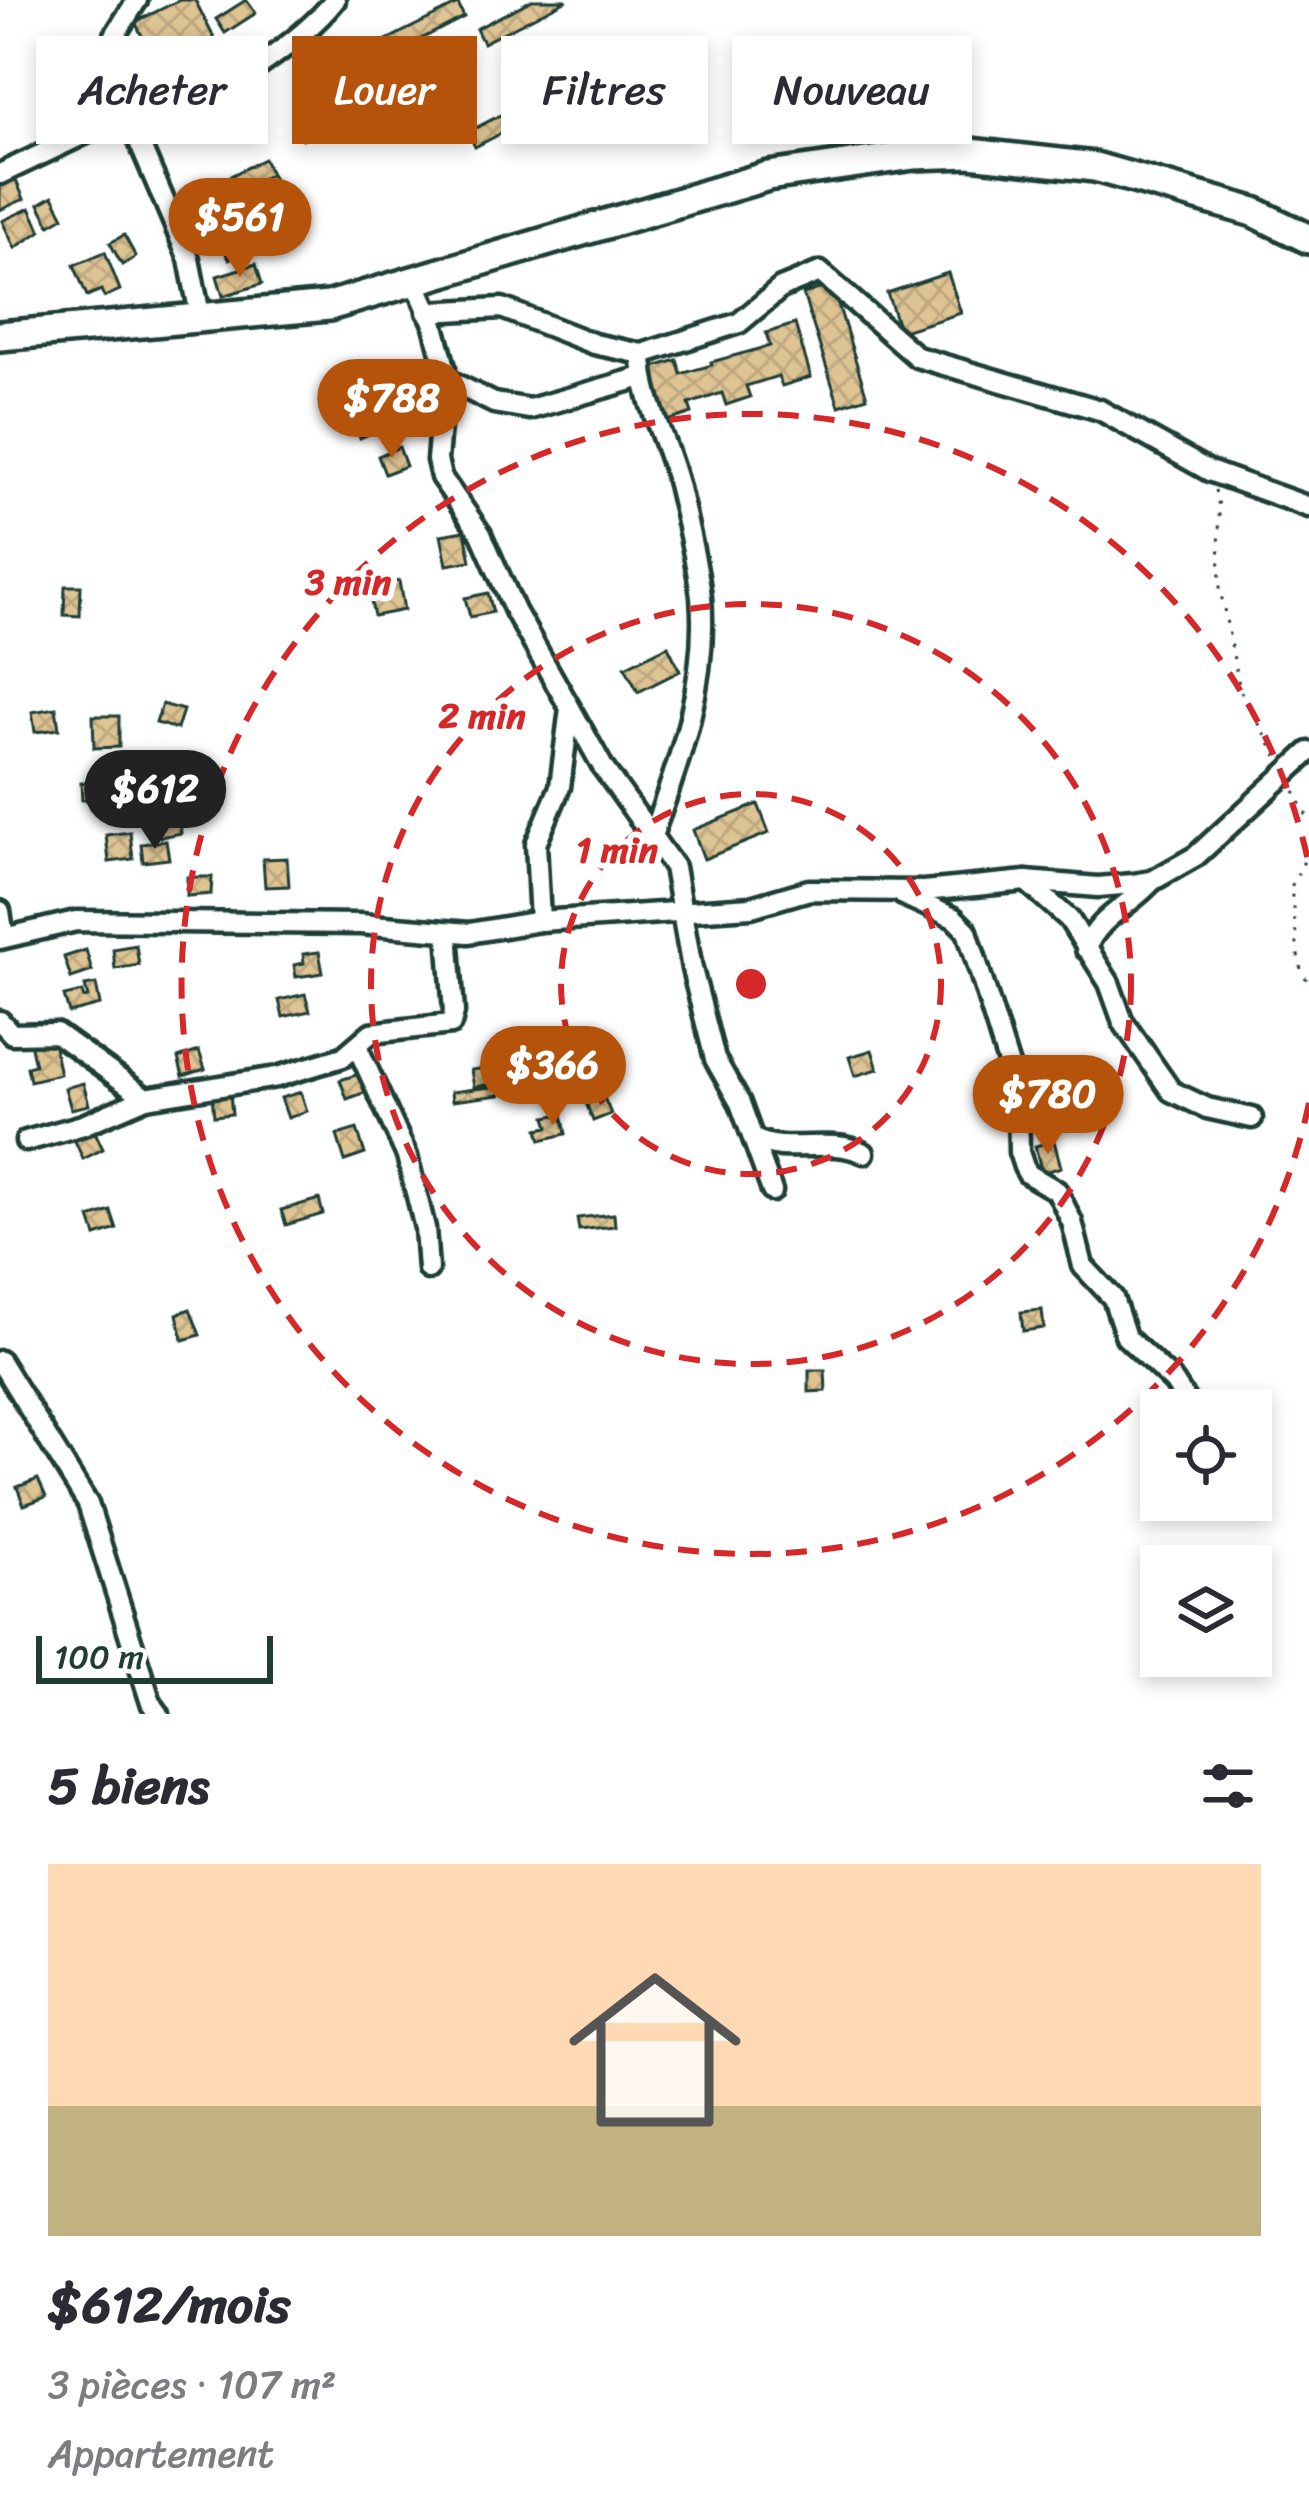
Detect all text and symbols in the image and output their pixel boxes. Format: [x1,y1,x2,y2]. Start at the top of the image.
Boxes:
chip: Acheter [36,36,268,144]
chip: Louer [292,36,477,144]
chip: Filtres [501,36,708,144]
chip: Nouveau [732,36,972,144]
pin: $561 [169,178,311,280]
text: $561 [196,182,284,251]
pin: $788 [321,359,463,461]
text: $788 [344,363,440,432]
text: 3 min [304,550,392,614]
text: 2 min [438,684,526,748]
pin: $612 [84,750,226,852]
text: $612 [111,754,199,823]
text: 1 min [576,818,658,882]
centre of rings [730,963,772,1005]
pin: $366 [482,1026,624,1128]
text: $366 [507,1030,599,1099]
pin: $780 [977,1055,1119,1157]
text: $780 [1000,1059,1096,1128]
map controls [1140,1389,1272,1677]
button: locate [1140,1389,1272,1521]
button: layers [1140,1545,1272,1677]
text: 100 m [54,1628,144,1686]
scale bar [36,1630,273,1683]
text: 5 biens [48,1741,209,1831]
icon: filters [1195,1753,1261,1819]
icon: home [547,1942,763,2158]
text: $612/mois [48,2260,291,2350]
text: 3 pièces · 107 m² [48,2350,336,2419]
text: Appartement [48,2419,274,2488]

